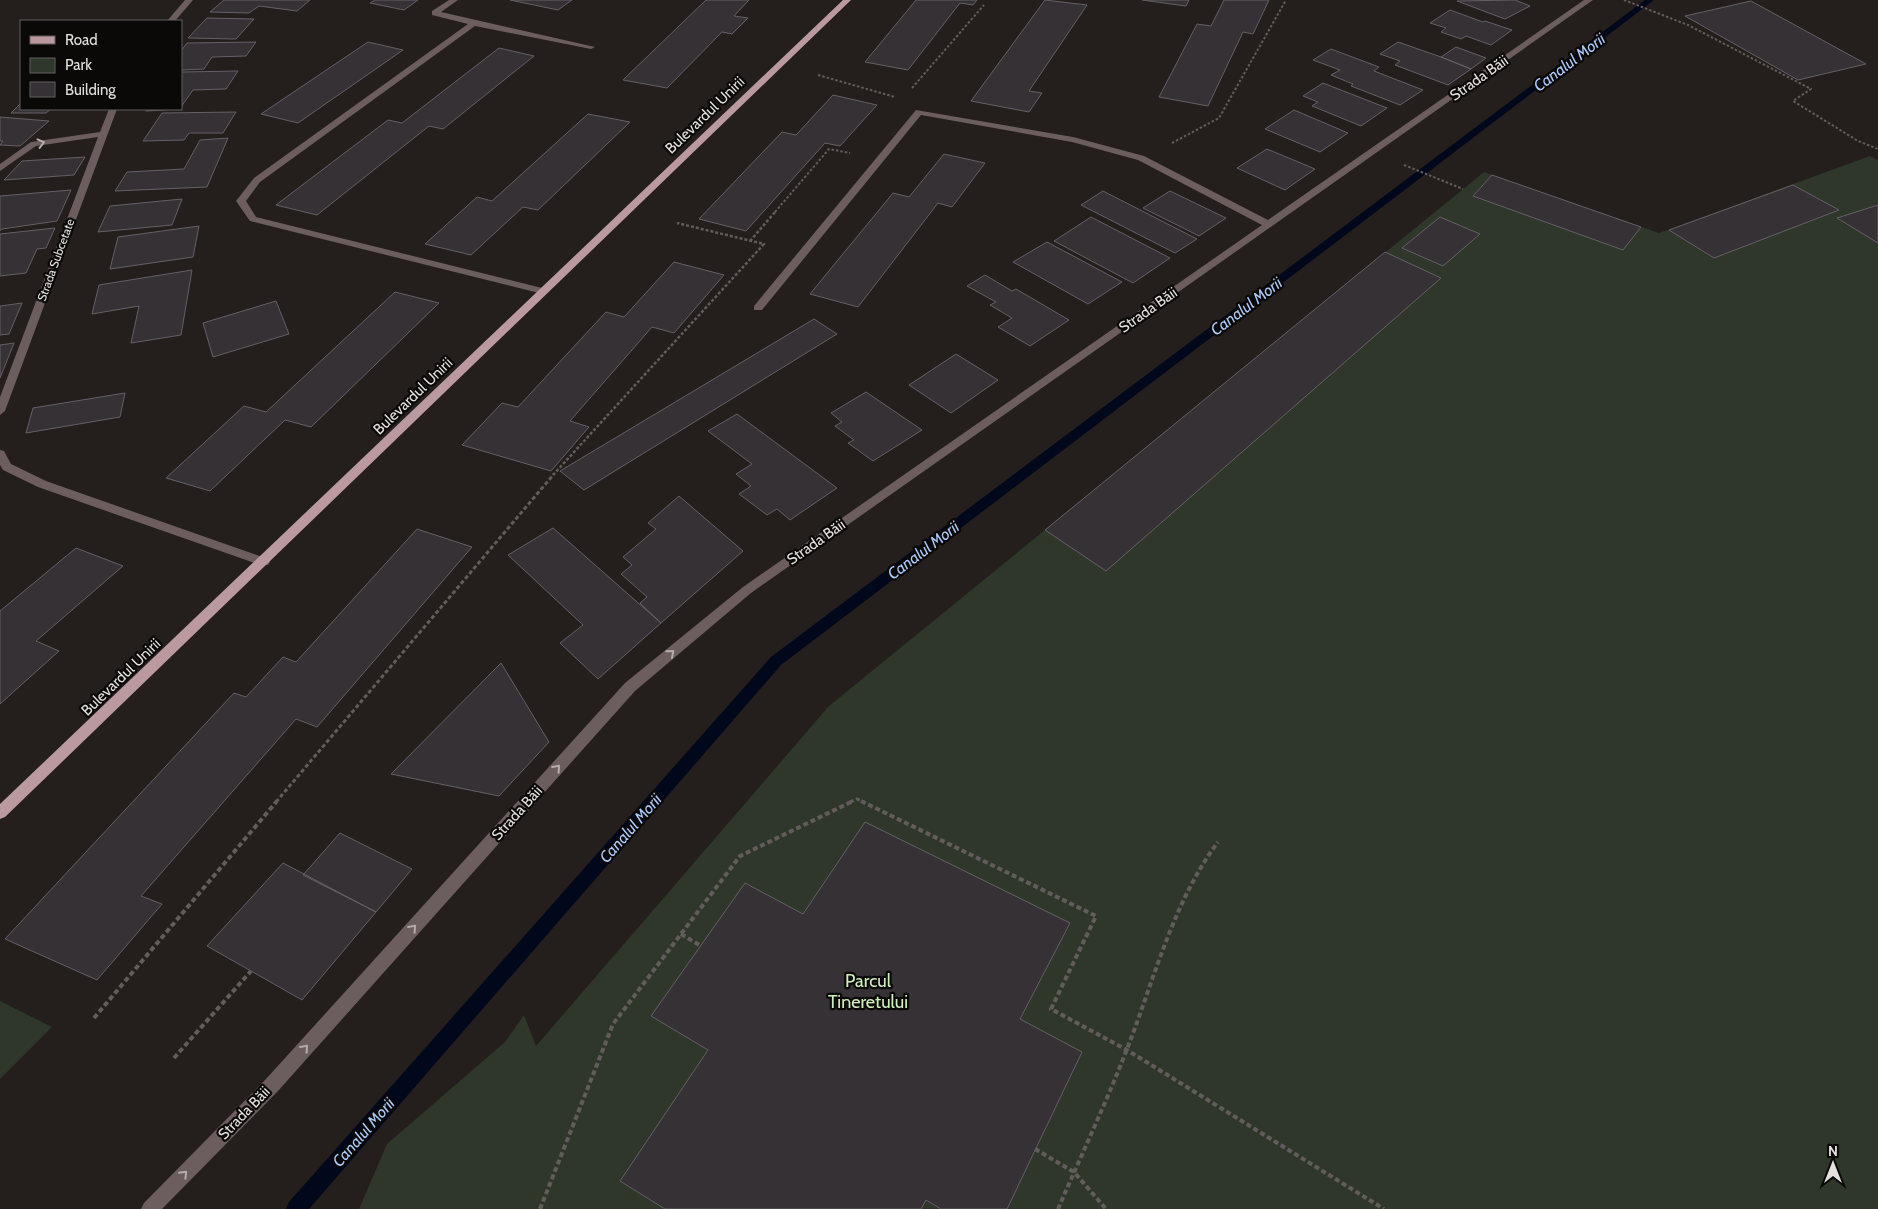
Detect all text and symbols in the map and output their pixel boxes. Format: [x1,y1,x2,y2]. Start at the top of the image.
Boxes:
legend [20,20,182,110]
water label: Canalul Morii [1530,29,1609,96]
text: Road [65,31,98,49]
street label: Strada Băii [1446,51,1512,105]
text: Park [65,56,92,74]
street label: Bulevardul Unirii [662,73,748,157]
text: Building [65,81,116,99]
one-way arrow [37,138,46,149]
street label: Strada Subcetate [34,217,77,303]
water label: Canalul Morii [1207,273,1286,340]
street label: Strada Băii [1115,283,1181,337]
street label: Bulevardul Unirii [370,354,456,438]
street label: Strada Băii [783,515,849,569]
water label: Canalul Morii [884,517,963,584]
street label: Bulevardul Unirii [78,635,164,719]
one-way arrow [666,649,675,658]
one-way arrow [551,764,560,773]
street label: Strada Băii [488,782,546,844]
water label: Canalul Morii [595,790,666,867]
one-way arrow [407,924,416,933]
park label: Parcul Tineretului [828,970,908,1013]
one-way arrow [299,1045,308,1054]
street label: Strada Băii [214,1083,274,1143]
water label: Canalul Morii [328,1094,399,1171]
north arrow [1808,1139,1858,1189]
text: N [1828,1142,1838,1160]
one-way arrow [178,1171,187,1180]

